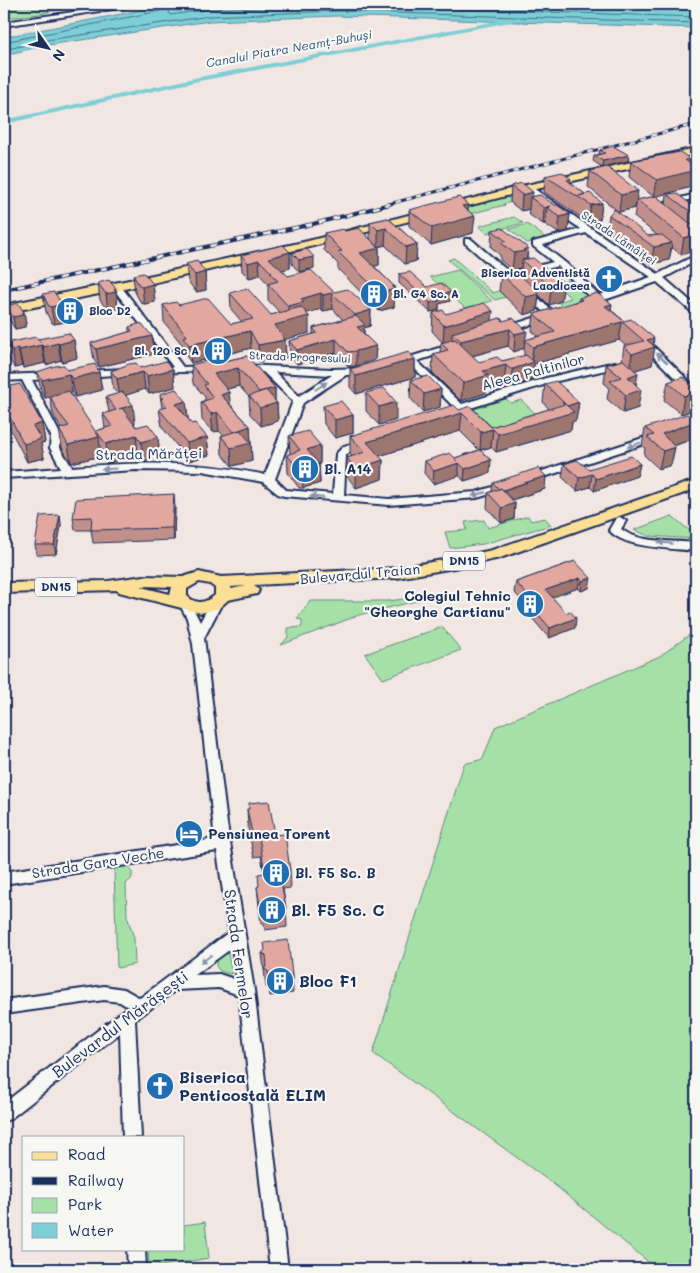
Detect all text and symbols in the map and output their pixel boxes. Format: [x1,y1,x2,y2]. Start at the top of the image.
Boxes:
north arrow [22,22,72,72]
water label: Canalul Piatra Neamț-Buhuși [205,25,373,70]
text: N [48,46,70,65]
street label: Strada Lămâiței [579,207,660,268]
church icon: Biserica Adventistă Laodiceea [594,264,624,294]
place label: Biserica Adventistă Laodiceea [481,265,590,293]
building icon: Bl. G4 Sc. A [359,279,389,309]
place label: Bl. G4 Sc. A [393,286,459,301]
building icon: Bloc D2 [55,296,85,326]
place label: Bloc D2 [89,303,131,318]
building icon: Bl. 120 Sc A [203,336,233,366]
place label: Bl. 120 Sc A [134,343,199,358]
street label: Strada Progresului [249,347,351,366]
street label: Aleea Paltinilor [479,349,586,394]
one-way arrow [656,352,668,364]
one-way arrow [314,381,327,391]
one-way arrow [626,442,641,449]
street label: Strada Mărăței [96,443,202,464]
building icon: Bl. A14 [290,454,320,484]
place label: Bl. A14 [324,459,372,478]
one-way arrow [100,465,116,473]
one-way arrow [471,490,486,498]
one-way arrow [309,492,325,500]
one-way arrow [657,539,673,547]
road number: DN15 [443,552,485,570]
street label: Bulevardul Traian [299,559,421,588]
road number: DN15 [35,578,77,596]
place label: Colegiul Tehnic "Gheorghe Cartianu" [364,586,511,621]
building icon: Colegiul Tehnic "Gheorghe Cartianu" [515,589,545,619]
hotel icon: Pensiunea Torent [174,819,204,849]
place label: Pensiunea Torent [208,824,330,843]
street label: Strada Gara Veche [30,843,165,882]
building icon: Bl. F5 Sc. B [261,858,291,888]
place label: Bl. F5 Sc. B [295,863,376,882]
street label: Strada Fermelor [220,888,259,1020]
building icon: Bl. F5 Sc. C [257,895,287,925]
place label: Bl. F5 Sc. C [291,899,384,920]
one-way arrow [199,954,213,964]
street label: Bulevardul Mărășești [47,965,193,1083]
building icon: Bloc F1 [265,966,295,996]
place label: Bloc F1 [299,970,357,991]
place label: Biserica Penticostală ELIM [179,1066,326,1105]
church icon: Biserica Penticostală ELIM [145,1071,175,1101]
legend [22,1136,185,1250]
text: Road [68,1144,105,1164]
text: Railway [68,1170,124,1190]
text: Park [68,1194,102,1214]
text: Water [68,1220,114,1240]

